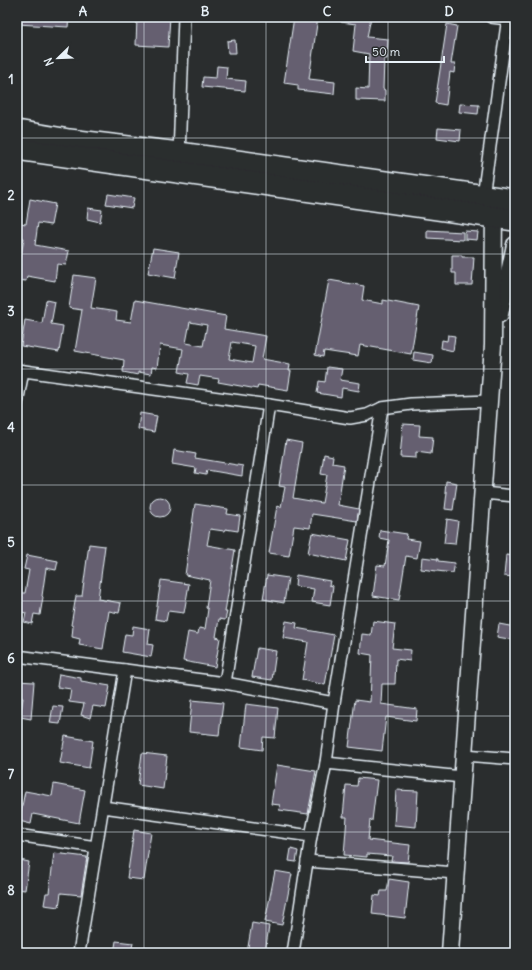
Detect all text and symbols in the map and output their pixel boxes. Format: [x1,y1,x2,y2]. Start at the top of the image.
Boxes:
text: A [79,3,88,20]
text: B [201,3,210,20]
text: C [323,3,332,20]
text: D [444,3,454,20]
north arrow [38,38,78,78]
scale bar [366,38,444,64]
text: 50 m [372,44,401,59]
text: N [41,56,57,68]
text: 1 [8,71,14,88]
text: 2 [7,187,15,204]
text: 3 [7,303,15,320]
text: 4 [7,419,15,436]
text: 5 [7,534,15,551]
text: 6 [7,650,15,667]
text: 7 [8,766,15,783]
text: 8 [7,882,15,899]

